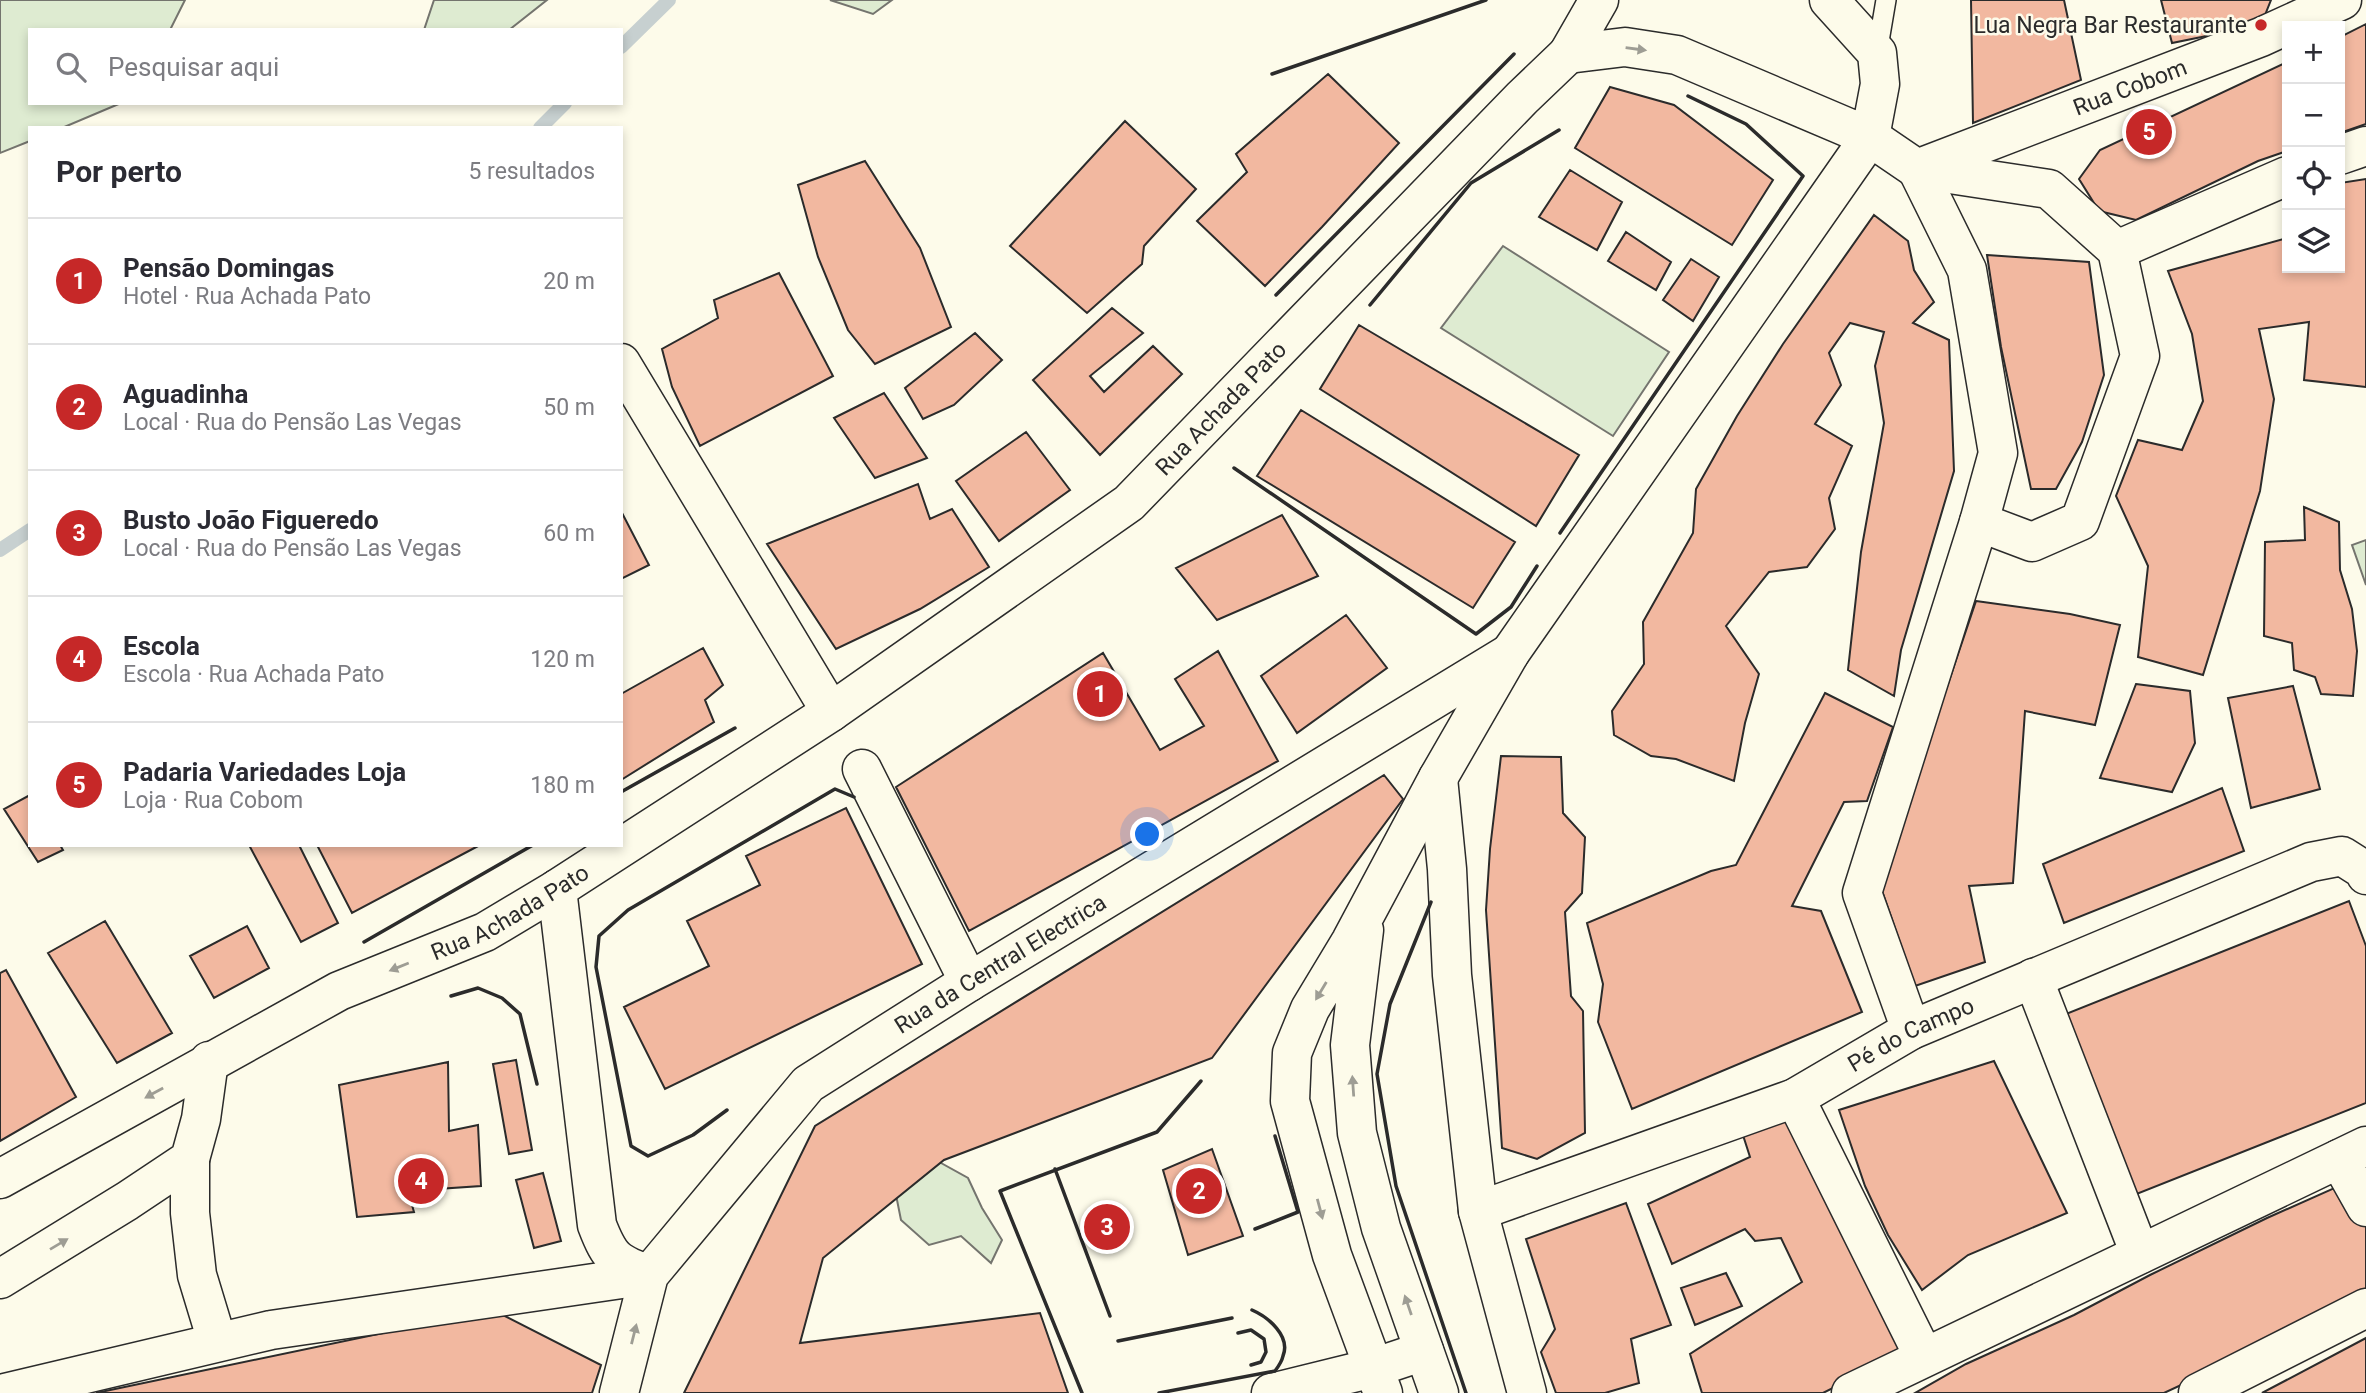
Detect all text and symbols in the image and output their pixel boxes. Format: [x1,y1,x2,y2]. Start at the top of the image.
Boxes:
place label: Lua Negra Bar Restaurante [1974,12,2247,39]
marker: Lua Negra Bar Restaurante [2253,17,2269,33]
map controls [2282,21,2345,273]
button: + [2282,21,2345,84]
search box [28,28,623,105]
one-way arrow [1625,44,1647,55]
icon: search [52,48,90,86]
text: Pesquisar aqui [108,52,279,82]
street label: Rua Cobom [2070,54,2191,122]
button: − [2282,84,2345,147]
pin: 5 [2126,106,2172,158]
button: locate [2282,147,2345,210]
text: Por perto [56,154,182,189]
text: 5 resultados [468,158,595,185]
button: layers [2282,210,2345,273]
text: Pensão Domingas [123,253,334,283]
text: 1 [72,268,86,295]
text: 20 m [543,268,595,295]
text: Hotel · Rua Achada Pato [123,283,371,310]
street label: Rua Achada Pato [1150,336,1292,481]
text: Aguadinha [123,379,248,409]
text: 2 [72,394,86,421]
text: 50 m [543,394,595,421]
text: Local · Rua do Pensão Las Vegas [123,409,462,436]
text: Busto João Figueredo [123,505,379,535]
text: 3 [72,520,86,547]
text: 60 m [543,520,595,547]
text: Local · Rua do Pensão Las Vegas [123,535,462,562]
text: Escola [123,631,200,661]
text: 4 [72,646,86,673]
text: 120 m [530,646,595,673]
text: Escola · Rua Achada Pato [123,661,384,688]
pin: 1 [1077,668,1123,720]
text: Padaria Variedades Loja [123,757,406,787]
text: 5 [72,772,86,799]
text: 180 m [530,772,595,799]
text: Loja · Rua Cobom [123,787,303,814]
your location [1130,817,1164,851]
street label: Rua Achada Pato [427,859,594,966]
street label: Rua da Central Electrica [890,889,1111,1040]
one-way arrow [389,961,410,972]
one-way arrow [1314,982,1327,1001]
street label: Pé do Campo [1843,992,1978,1078]
one-way arrow [1347,1074,1358,1096]
one-way arrow [144,1087,163,1099]
pin: 4 [398,1155,444,1207]
pin: 2 [1176,1165,1222,1217]
one-way arrow [1315,1198,1326,1220]
pin: 3 [1084,1201,1130,1253]
one-way arrow [49,1238,68,1250]
one-way arrow [1402,1295,1413,1316]
one-way arrow [629,1323,640,1345]

